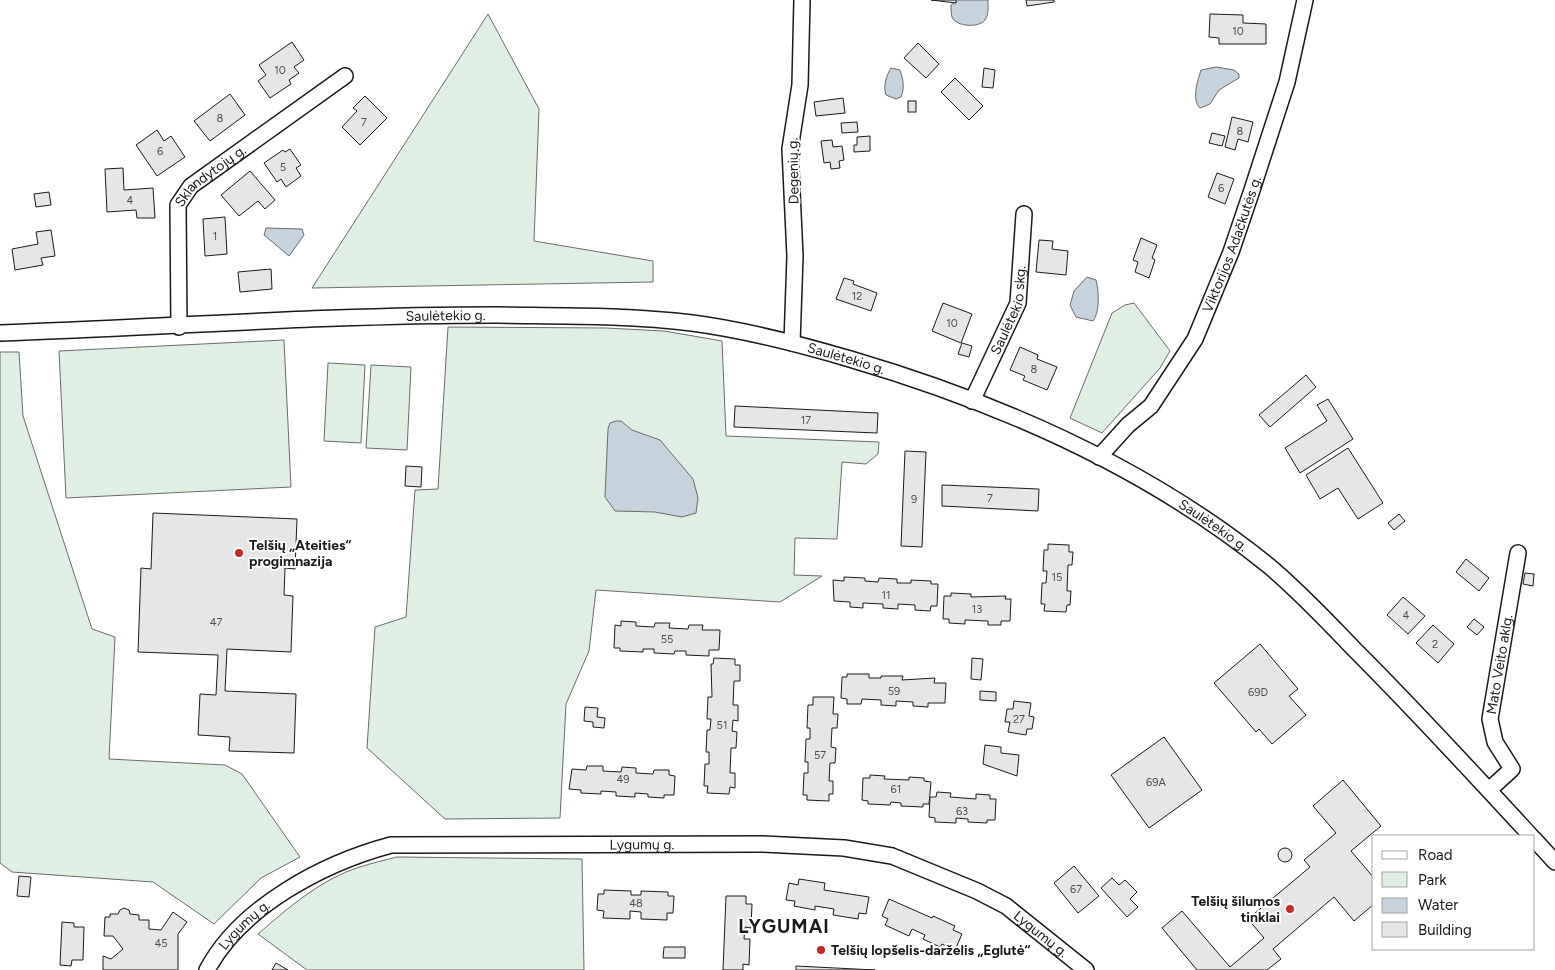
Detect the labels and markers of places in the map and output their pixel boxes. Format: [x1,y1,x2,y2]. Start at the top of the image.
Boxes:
place label: Telšių „Ateities“ progimnazija [249,537,352,570]
marker: Telšių „Ateities“ progimnazija [233,547,245,559]
place label: Telšių šilumos tinklai [1191,893,1280,926]
marker: Telšių šilumos tinklai [1284,903,1296,915]
place label: Telšių lopšelis-darželis „Eglutė“ [831,942,1031,959]
marker: Telšių lopšelis-darželis „Eglutė“ [815,944,827,956]

